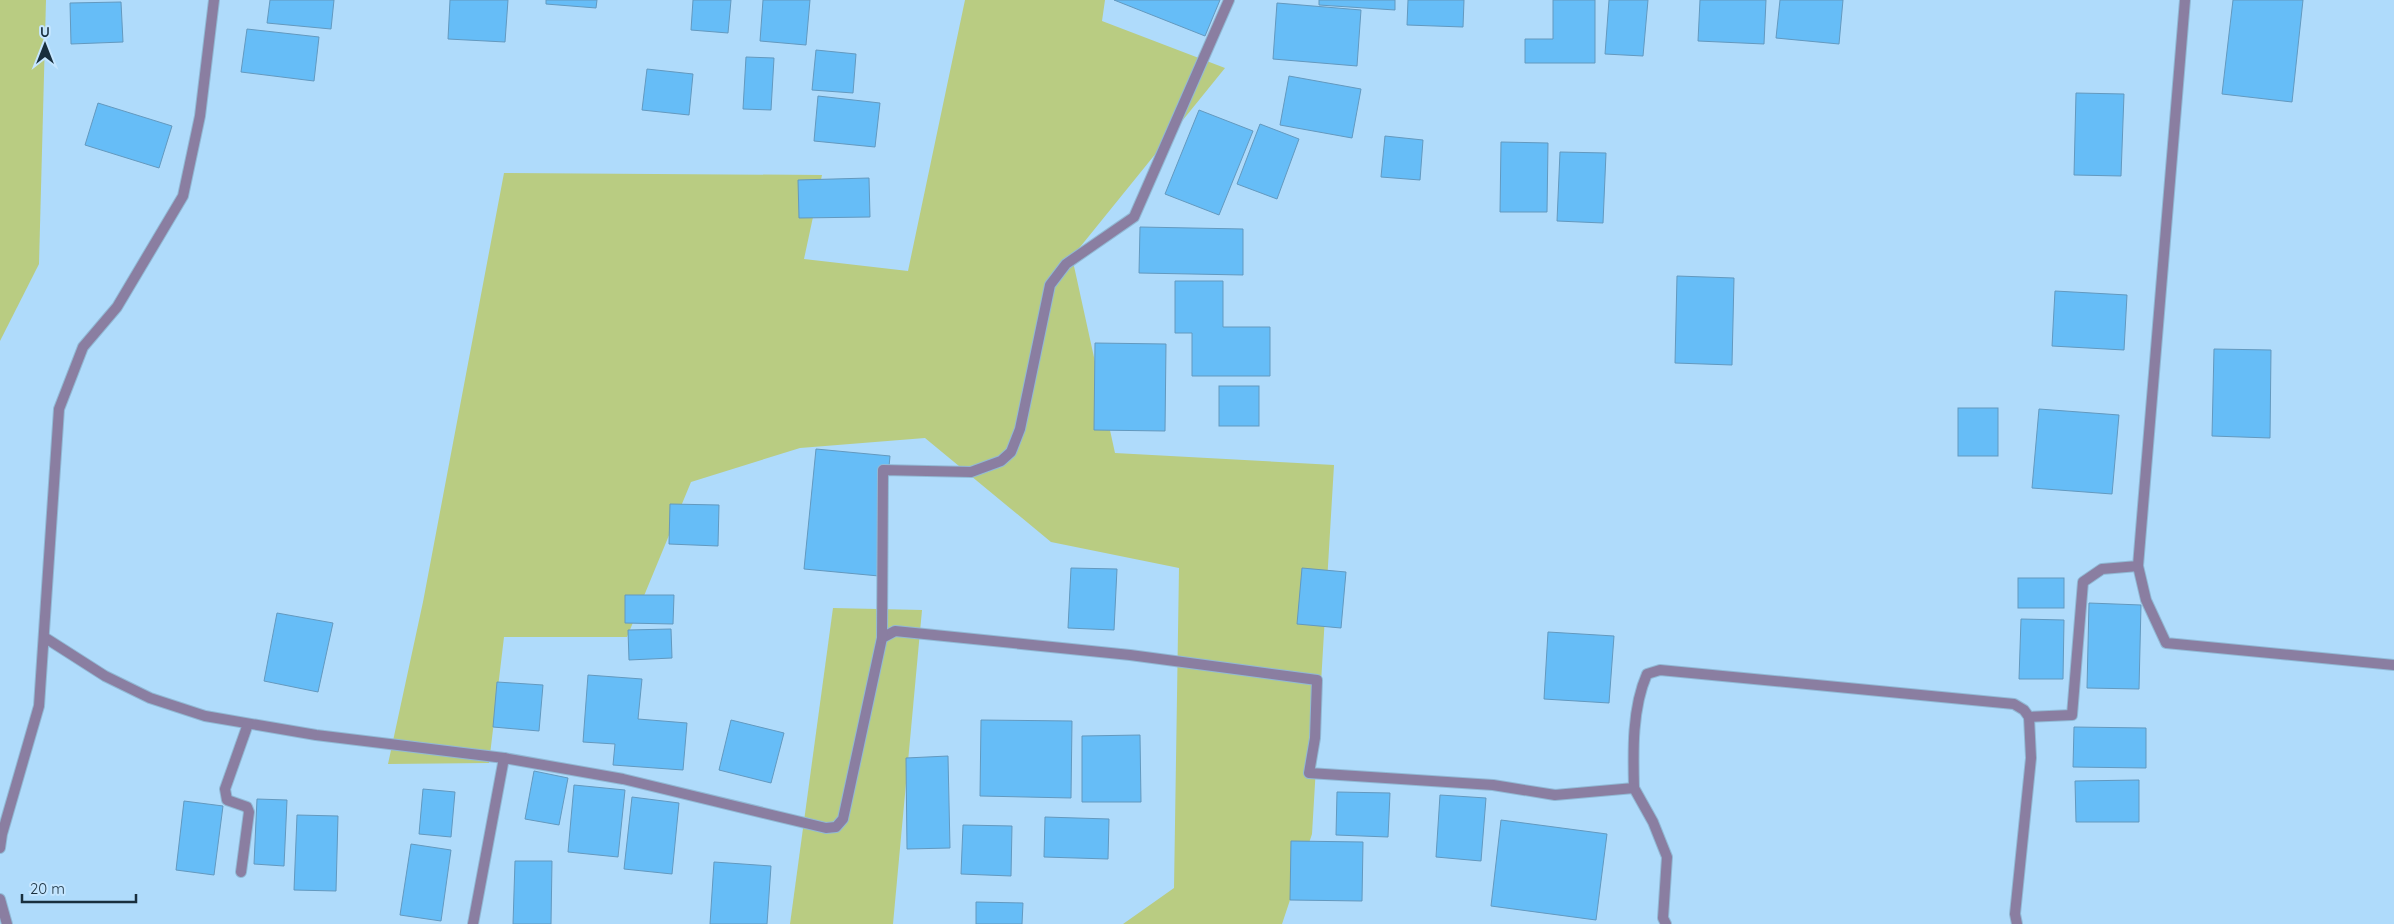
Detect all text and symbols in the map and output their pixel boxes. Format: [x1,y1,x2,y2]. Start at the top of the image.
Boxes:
north arrow [20,20,70,70]
text: U [40,23,50,41]
scale bar [22,872,136,904]
text: 20 m [30,879,65,898]

